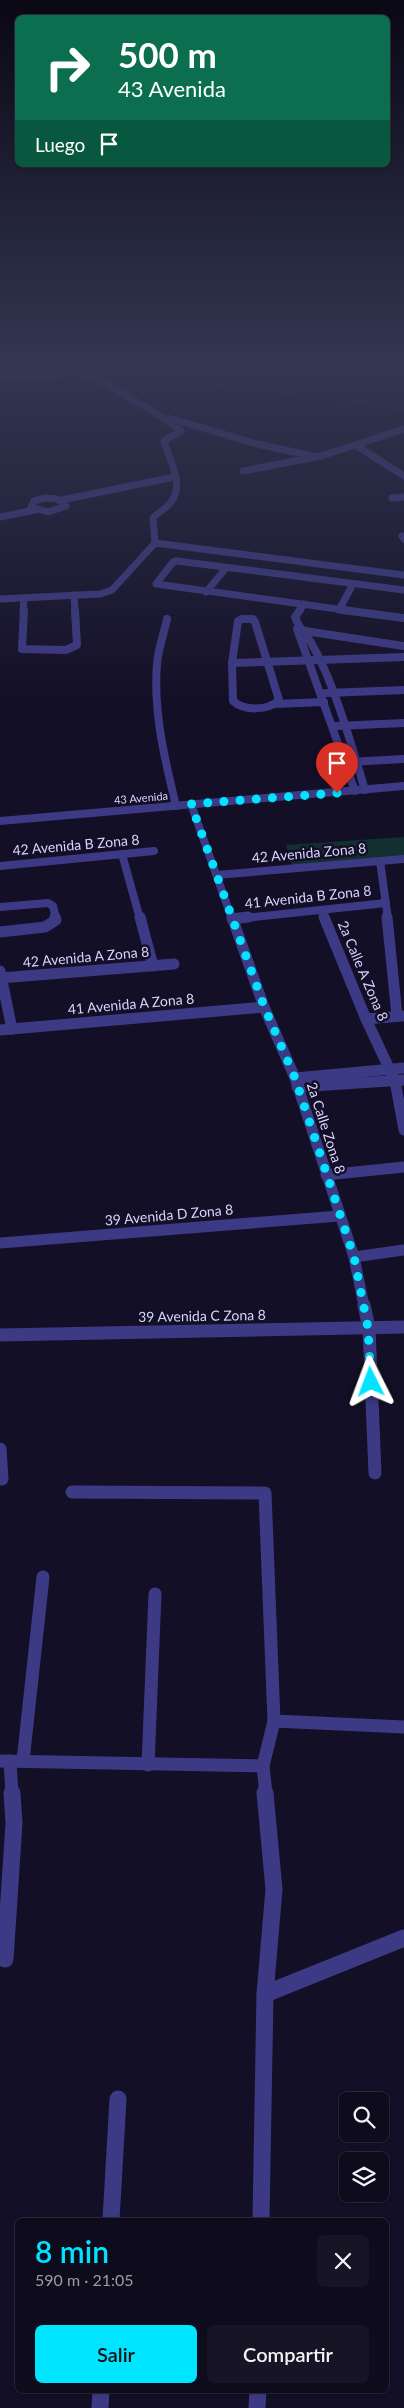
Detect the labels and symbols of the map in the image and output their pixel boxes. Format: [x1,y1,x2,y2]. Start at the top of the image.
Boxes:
pin [316,742,358,793]
street label: 43 Avenida [114,789,168,806]
street label: 42 Avenida B Zona 8 [12,830,140,859]
street label: 42 Avenida Zona 8 [251,839,367,866]
street label: 41 Avenida B Zona 8 [244,881,372,912]
street label: 2a Calle A Zona 8 [335,918,392,1023]
street label: 42 Avenida A Zona 8 [22,943,150,970]
street label: 41 Avenida A Zona 8 [67,990,195,1017]
street label: 2a Calle Zona 8 [304,1080,349,1176]
street label: 39 Avenida D Zona 8 [104,1200,234,1229]
street label: 39 Avenida C Zona 8 [138,1306,266,1325]
position arrow [344,1355,396,1407]

